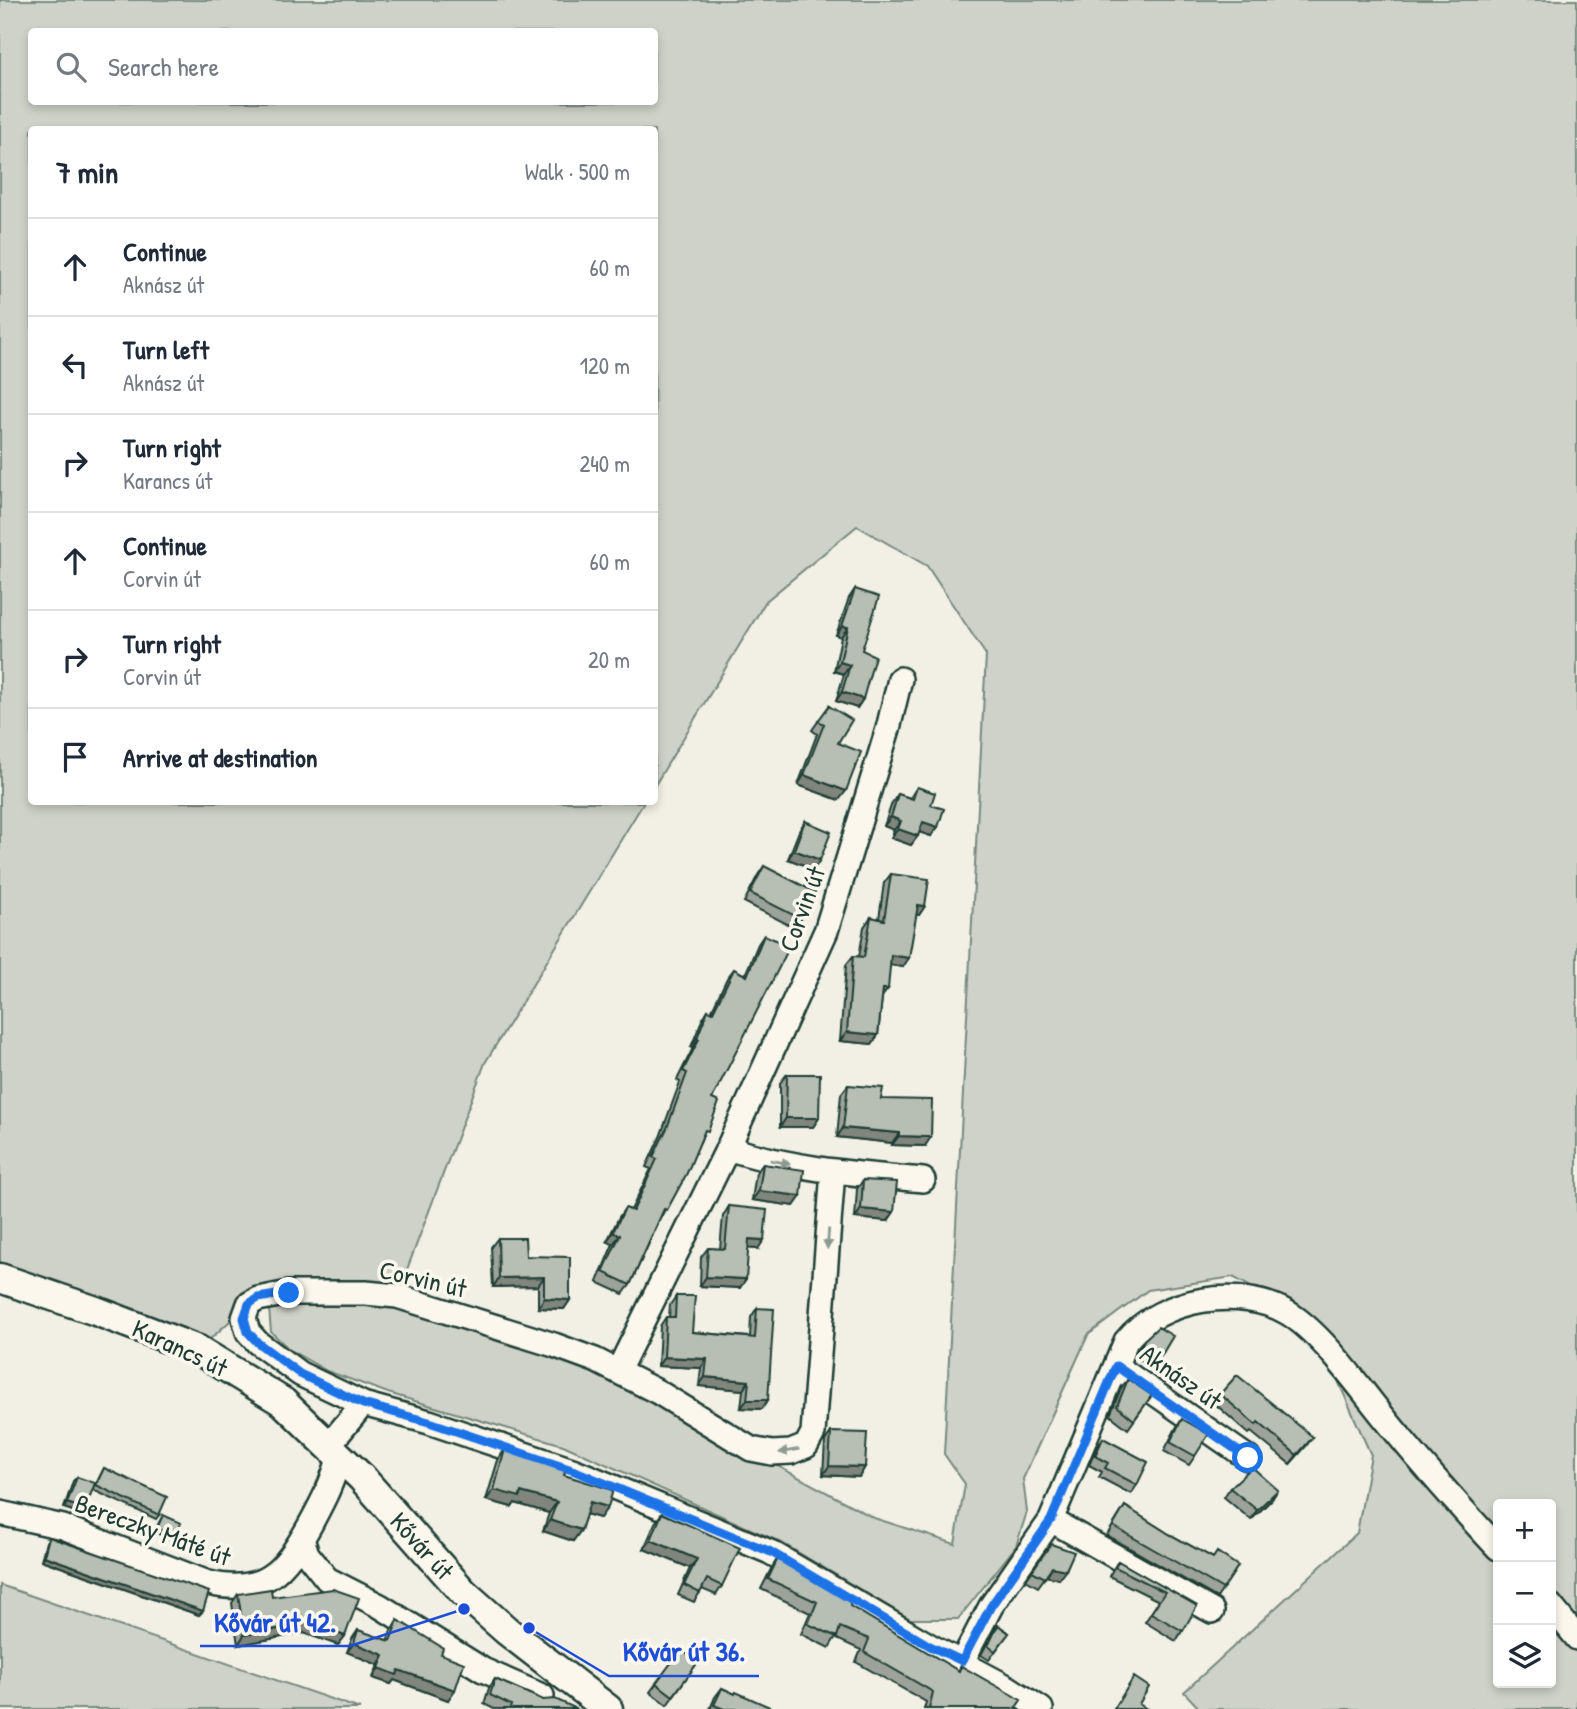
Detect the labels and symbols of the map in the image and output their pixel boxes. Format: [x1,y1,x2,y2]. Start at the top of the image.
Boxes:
street label: Corvin út [770,860,833,956]
one-way arrow [769,1157,791,1168]
one-way arrow [822,1228,833,1250]
street label: Corvin út [376,1252,471,1306]
route end [273,1277,304,1308]
street label: Karancs út [127,1310,234,1385]
street label: Aknász út [1134,1336,1230,1418]
route start [1232,1442,1263,1473]
one-way arrow [778,1446,800,1457]
street label: Bereczky Máté út [71,1485,237,1574]
street label: Kővár út [383,1504,463,1588]
callout: Kővár út 42. [200,1597,350,1646]
text: Kővár út 42. [214,1603,336,1641]
callout: Kővár út 36. [609,1627,759,1676]
text: Kővár út 36. [623,1632,745,1670]

